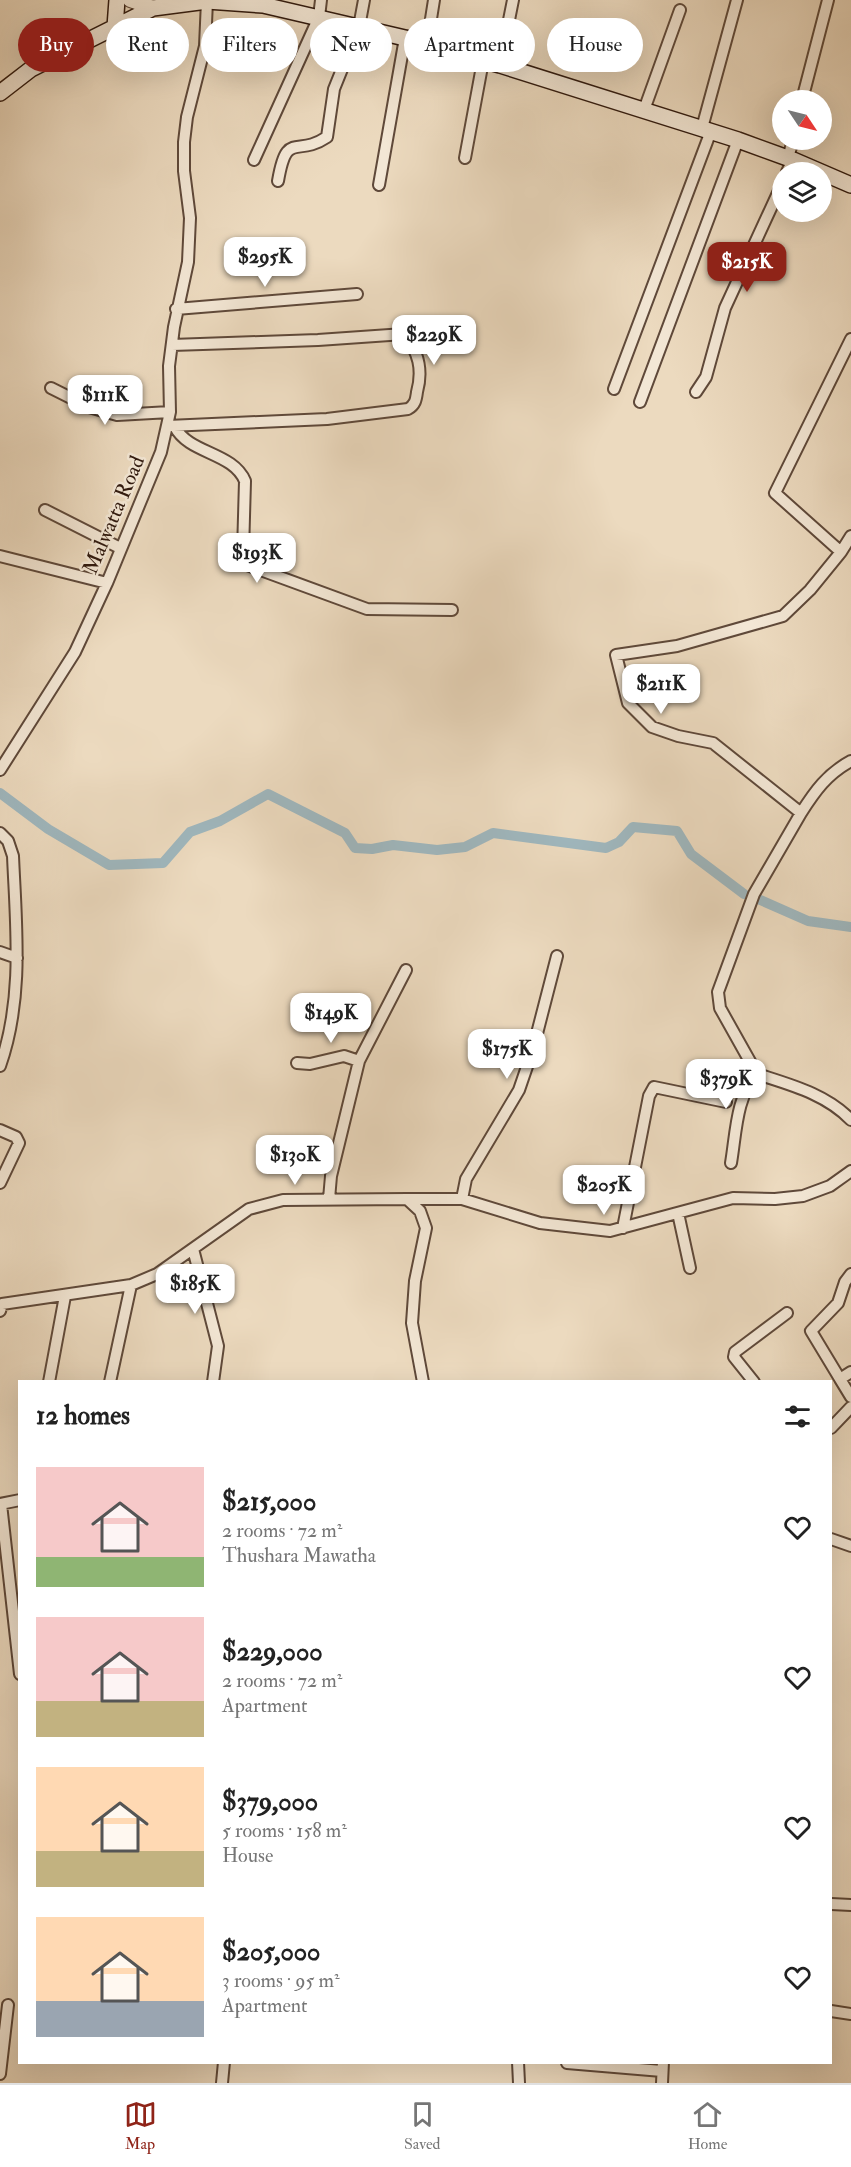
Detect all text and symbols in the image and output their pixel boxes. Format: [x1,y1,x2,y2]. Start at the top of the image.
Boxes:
chip: Buy [18,18,94,72]
chip: Rent [106,18,189,72]
chip: Filters [201,18,298,72]
chip: New [310,18,392,72]
chip: Apartment [404,18,535,72]
chip: House [547,18,643,72]
north arrow [772,90,832,150]
map controls [772,90,832,222]
button: layers [772,162,832,222]
pin: $295K [223,237,307,288]
pin: $215K [705,242,789,293]
text: $295K [238,244,292,269]
text: $215K [721,249,773,274]
pin: $229K [392,315,476,366]
text: $229K [406,322,462,347]
pin: $111K [63,375,147,426]
text: $111K [82,382,128,407]
street label: Malwatta Road [77,451,151,578]
pin: $193K [215,533,299,584]
text: $193K [232,540,282,565]
pin: $211K [619,664,703,715]
text: $211K [636,671,686,696]
pin: $149K [289,993,373,1044]
text: $149K [304,1000,358,1025]
pin: $175K [465,1029,549,1080]
text: $175K [482,1036,532,1061]
pin: $379K [684,1059,768,1110]
text: $379K [700,1066,752,1091]
pin: $130K [253,1135,337,1186]
text: $130K [270,1142,320,1167]
pin: $205K [562,1165,646,1216]
text: $205K [577,1172,631,1197]
pin: $185K [153,1264,237,1315]
text: $185K [170,1271,220,1296]
text: 12 homes [36,1400,130,1432]
icon: filters [781,1400,814,1433]
text: $215,000 [222,1486,316,1518]
icon: home [84,1491,156,1563]
icon: heart [781,1511,814,1544]
text: 2 rooms · 72 m² [222,1518,342,1543]
text: Thushara Mawatha [222,1543,376,1568]
text: $229,000 [222,1636,323,1668]
icon: home [84,1641,156,1713]
icon: heart [781,1661,814,1694]
text: 2 rooms · 72 m² [222,1668,342,1693]
text: Apartment [222,1693,307,1718]
text: $379,000 [222,1786,318,1818]
icon: home [84,1791,156,1863]
icon: heart [781,1811,814,1844]
text: 5 rooms · 158 m² [222,1818,347,1843]
text: House [222,1843,273,1868]
text: $205,000 [222,1936,320,1968]
icon: home [84,1941,156,2013]
icon: heart [781,1961,814,1994]
text: 3 rooms · 95 m² [222,1968,340,1993]
text: Apartment [222,1993,307,2018]
tab: Map [124,2098,157,2154]
tab: Saved [404,2098,440,2154]
tab: Home [688,2098,727,2154]

